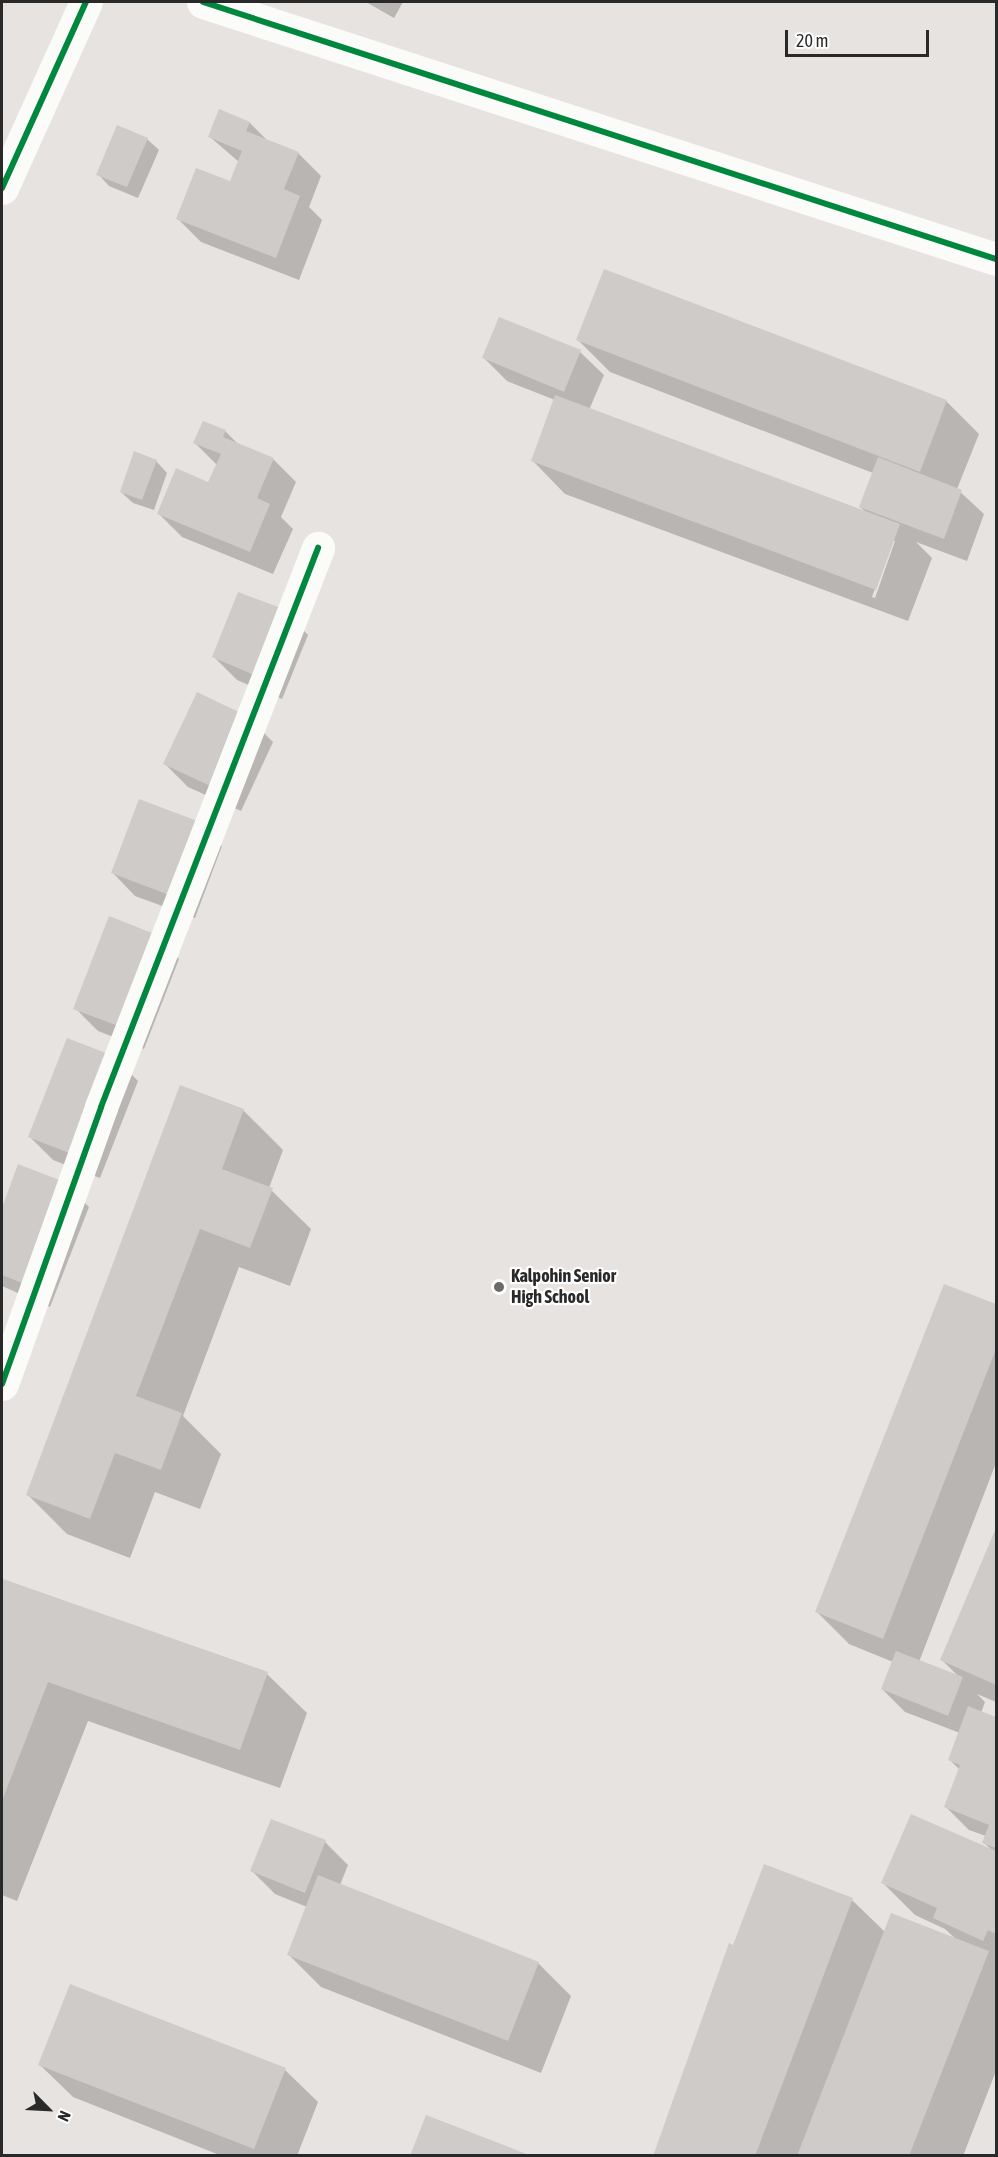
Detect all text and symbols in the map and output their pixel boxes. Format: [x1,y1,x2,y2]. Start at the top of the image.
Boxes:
scale bar [788,18,932,56]
text: 20 m [796,30,828,51]
place label: Kalpohin Senior High School [511,1266,616,1308]
marker: Kalpohin Senior High School [492,1280,506,1294]
north arrow [18,2079,78,2139]
text: N [54,2108,75,2124]

